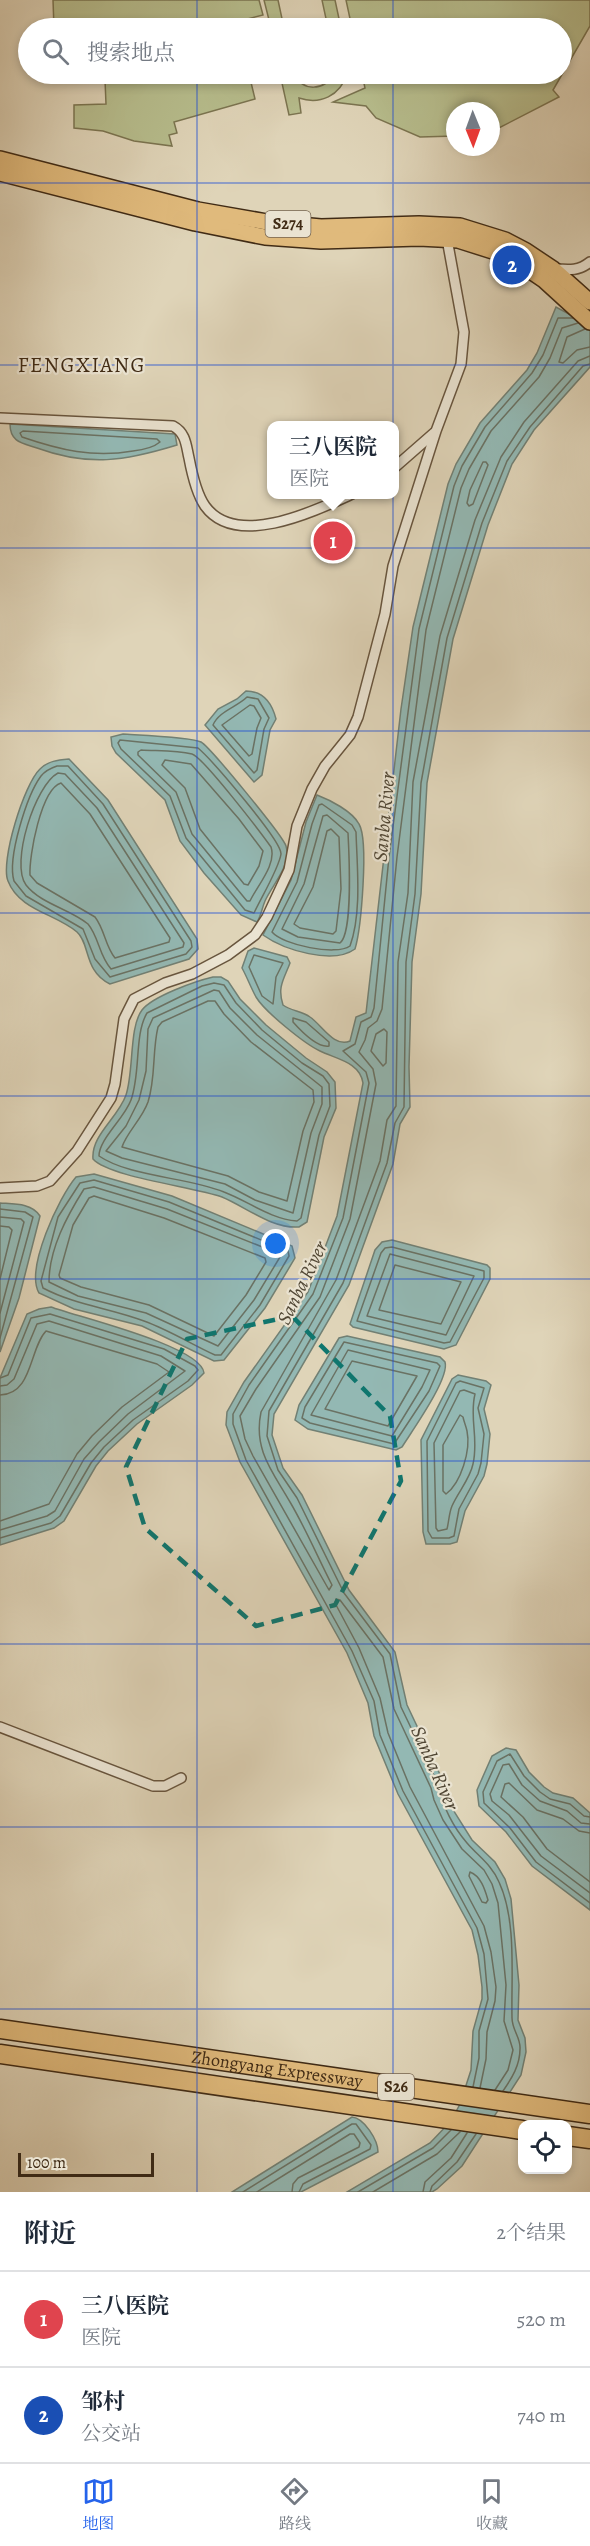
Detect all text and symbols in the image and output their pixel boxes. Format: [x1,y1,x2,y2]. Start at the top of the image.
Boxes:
search box [18,18,572,84]
icon: search [39,35,72,68]
text: 搜索地点 [87,38,175,68]
north arrow [446,102,500,156]
road number: S274 [266,211,310,237]
pin: 2 [492,242,532,288]
district label: FENGXIANG [18,351,146,379]
popup [267,421,399,499]
text: 三八医院 [289,432,377,462]
text: 医院 [289,465,329,492]
pin: 1 [314,518,352,564]
water label: Sanba River [367,770,401,863]
your location [261,1229,290,1258]
water label: Sanba River [270,1236,334,1329]
water label: Sanba River [404,1722,466,1815]
street label: Zhongyang Expressway [190,2045,365,2093]
road number: S26 [378,2074,414,2100]
map controls [518,2120,572,2174]
button: locate [518,2120,572,2174]
scale bar [18,2150,154,2178]
text: 100 m [27,2152,66,2174]
text: 附近 [24,2216,76,2251]
text: 2个结果 [497,2219,566,2246]
text: 三八医院 [81,2291,169,2321]
text: 1 [40,2306,47,2333]
text: 520 m [517,2306,566,2333]
text: 医院 [81,2324,121,2351]
text: 邹村 [81,2387,125,2417]
text: 2 [39,2402,48,2429]
text: 740 m [517,2402,566,2429]
text: 公交站 [81,2420,141,2447]
tab: 地图 [82,2475,115,2535]
tab: 路线 [278,2475,311,2535]
tab: 收藏 [475,2475,508,2535]

